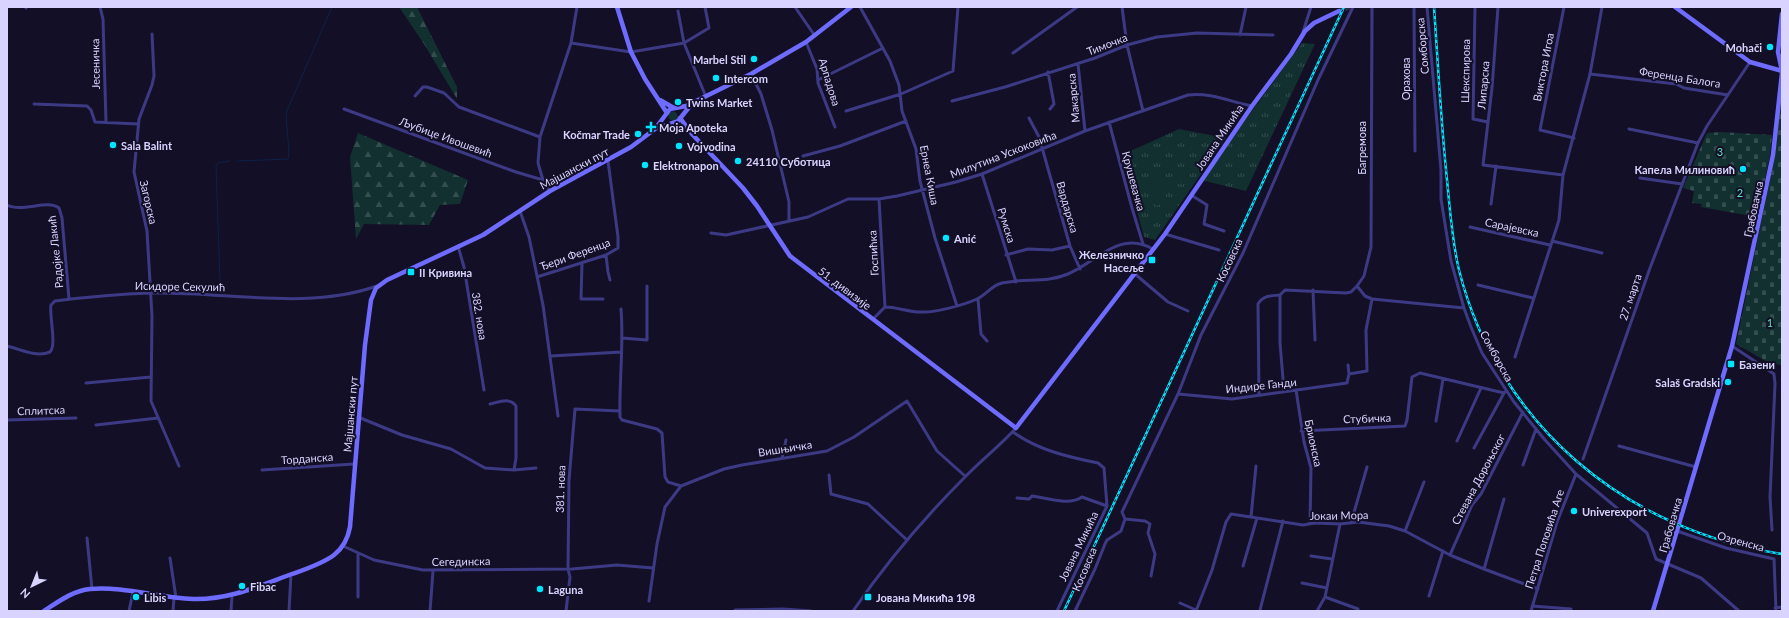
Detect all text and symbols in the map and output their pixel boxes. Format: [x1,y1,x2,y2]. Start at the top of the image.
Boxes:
street label: Сомборска [1413,17,1431,75]
street label: Тимочка [1085,30,1129,58]
street label: Виктора Игоа [1530,32,1556,102]
street label: Јесеничка [88,39,102,89]
street label: Шекспирова [1458,39,1472,103]
place label: Mohači [1726,41,1762,54]
marker: Mohači [1765,42,1775,52]
place label: Marbel Stil [693,53,746,66]
marker: Marbel Stil [749,54,759,64]
street label: Арпадова [817,57,843,107]
street label: Орахова [1399,58,1412,100]
street label: Липарска [1474,60,1492,111]
street label: Ференца Балога [1638,64,1722,90]
place label: Intercom [724,72,768,85]
marker: Intercom [711,73,721,83]
street label: Макарска [1064,73,1082,123]
place label: Twins Market [686,96,753,109]
marker: Twins Market [673,97,683,107]
street label: Јована Микића [1192,102,1246,172]
street label: Љубице Ивошевић [397,114,494,160]
place label: Moja Apoteka [659,121,728,134]
street label: Багремова [1355,121,1368,175]
marker: Moja Apoteka [646,122,656,132]
place label: Kočmar Trade [563,128,630,141]
street label: Милутина Ускоковића [948,128,1058,180]
marker: Kočmar Trade [633,129,643,139]
place label: Sala Balint [121,139,173,152]
marker: Sala Balint [108,140,118,150]
place label: Vojvodina [686,140,736,153]
marker: Vojvodina [674,141,684,151]
street label: Мајшански пут [537,144,611,192]
street label: Ернеа Киша [918,144,942,206]
park label: 3 [1717,145,1723,158]
street label: Крушевачка [1120,150,1148,212]
place label: 24110 Суботица [746,155,831,168]
marker: 24110 Суботица [733,156,743,166]
place label: Elektronapon [653,159,719,172]
marker: Elektronapon [640,160,650,170]
place label: Капела Милиновић [1634,163,1735,176]
marker: Капела Милиновић [1738,164,1748,174]
street label: Загорска [138,179,160,225]
street label: Вардарска [1054,180,1082,234]
street label: Грабовачка [1741,180,1765,238]
park label: 2 [1737,186,1743,199]
street label: Румска [995,206,1019,244]
street label: Радојке Лакић [45,215,65,289]
street label: Сарајевска [1484,215,1540,239]
street label: Госпићка [865,230,881,276]
place label: Anić [953,232,977,245]
marker: Anić [941,233,951,243]
street label: Ђери Ференца [538,235,612,273]
street label: Косовска [1213,236,1245,284]
place label: Железничко Насеље [1079,248,1144,274]
marker: Железничко Насеље [1147,255,1157,265]
street label: 51. дивизије [816,264,874,312]
place label: II Кривина [419,266,472,279]
marker: II Кривина [406,267,416,277]
street label: 27. марта [1616,272,1644,322]
street label: Исидоре Секулић [135,279,225,293]
street label: 382. нова [470,291,490,341]
park label: 1 [1767,316,1773,329]
street label: Сомборска [1478,328,1516,384]
place label: Базени [1739,358,1775,371]
marker: Базени [1726,359,1736,369]
street label: Мајшански пут [340,375,360,453]
street label: Индире Ганди [1225,375,1297,395]
place label: Salaš Gradski [1655,376,1720,389]
marker: Salaš Gradski [1723,377,1733,387]
street label: Сплитска [17,403,65,417]
street label: Стубичка [1343,411,1391,425]
street label: Брионска [1303,418,1325,468]
street label: Стевана Дороњског [1449,431,1508,527]
street label: Вишњичка [757,437,813,459]
street label: Торданска [281,450,333,466]
street label: 381. нова [553,465,567,513]
street label: Петра Поповића Аге [1522,487,1566,590]
street label: Грабовачка [1656,496,1684,554]
place label: Univerexport [1582,505,1648,518]
marker: Univerexport [1569,506,1579,516]
street label: Јокаи Мора [1309,508,1369,522]
street label: Јована Микића [1055,509,1101,583]
street label: Озренска [1716,528,1766,554]
street label: Косовска [1069,545,1099,593]
street label: Сегединска [431,554,491,568]
north arrow [12,566,52,606]
place label: Fibac [250,580,277,593]
marker: Fibac [237,581,247,591]
place label: Laguna [548,583,583,596]
marker: Laguna [535,584,545,594]
text: N [17,586,32,601]
place label: Libis [144,591,167,604]
place label: Јована Микића 198 [876,591,975,604]
marker: Libis [131,592,141,602]
marker: Јована Микића 198 [863,592,873,602]

